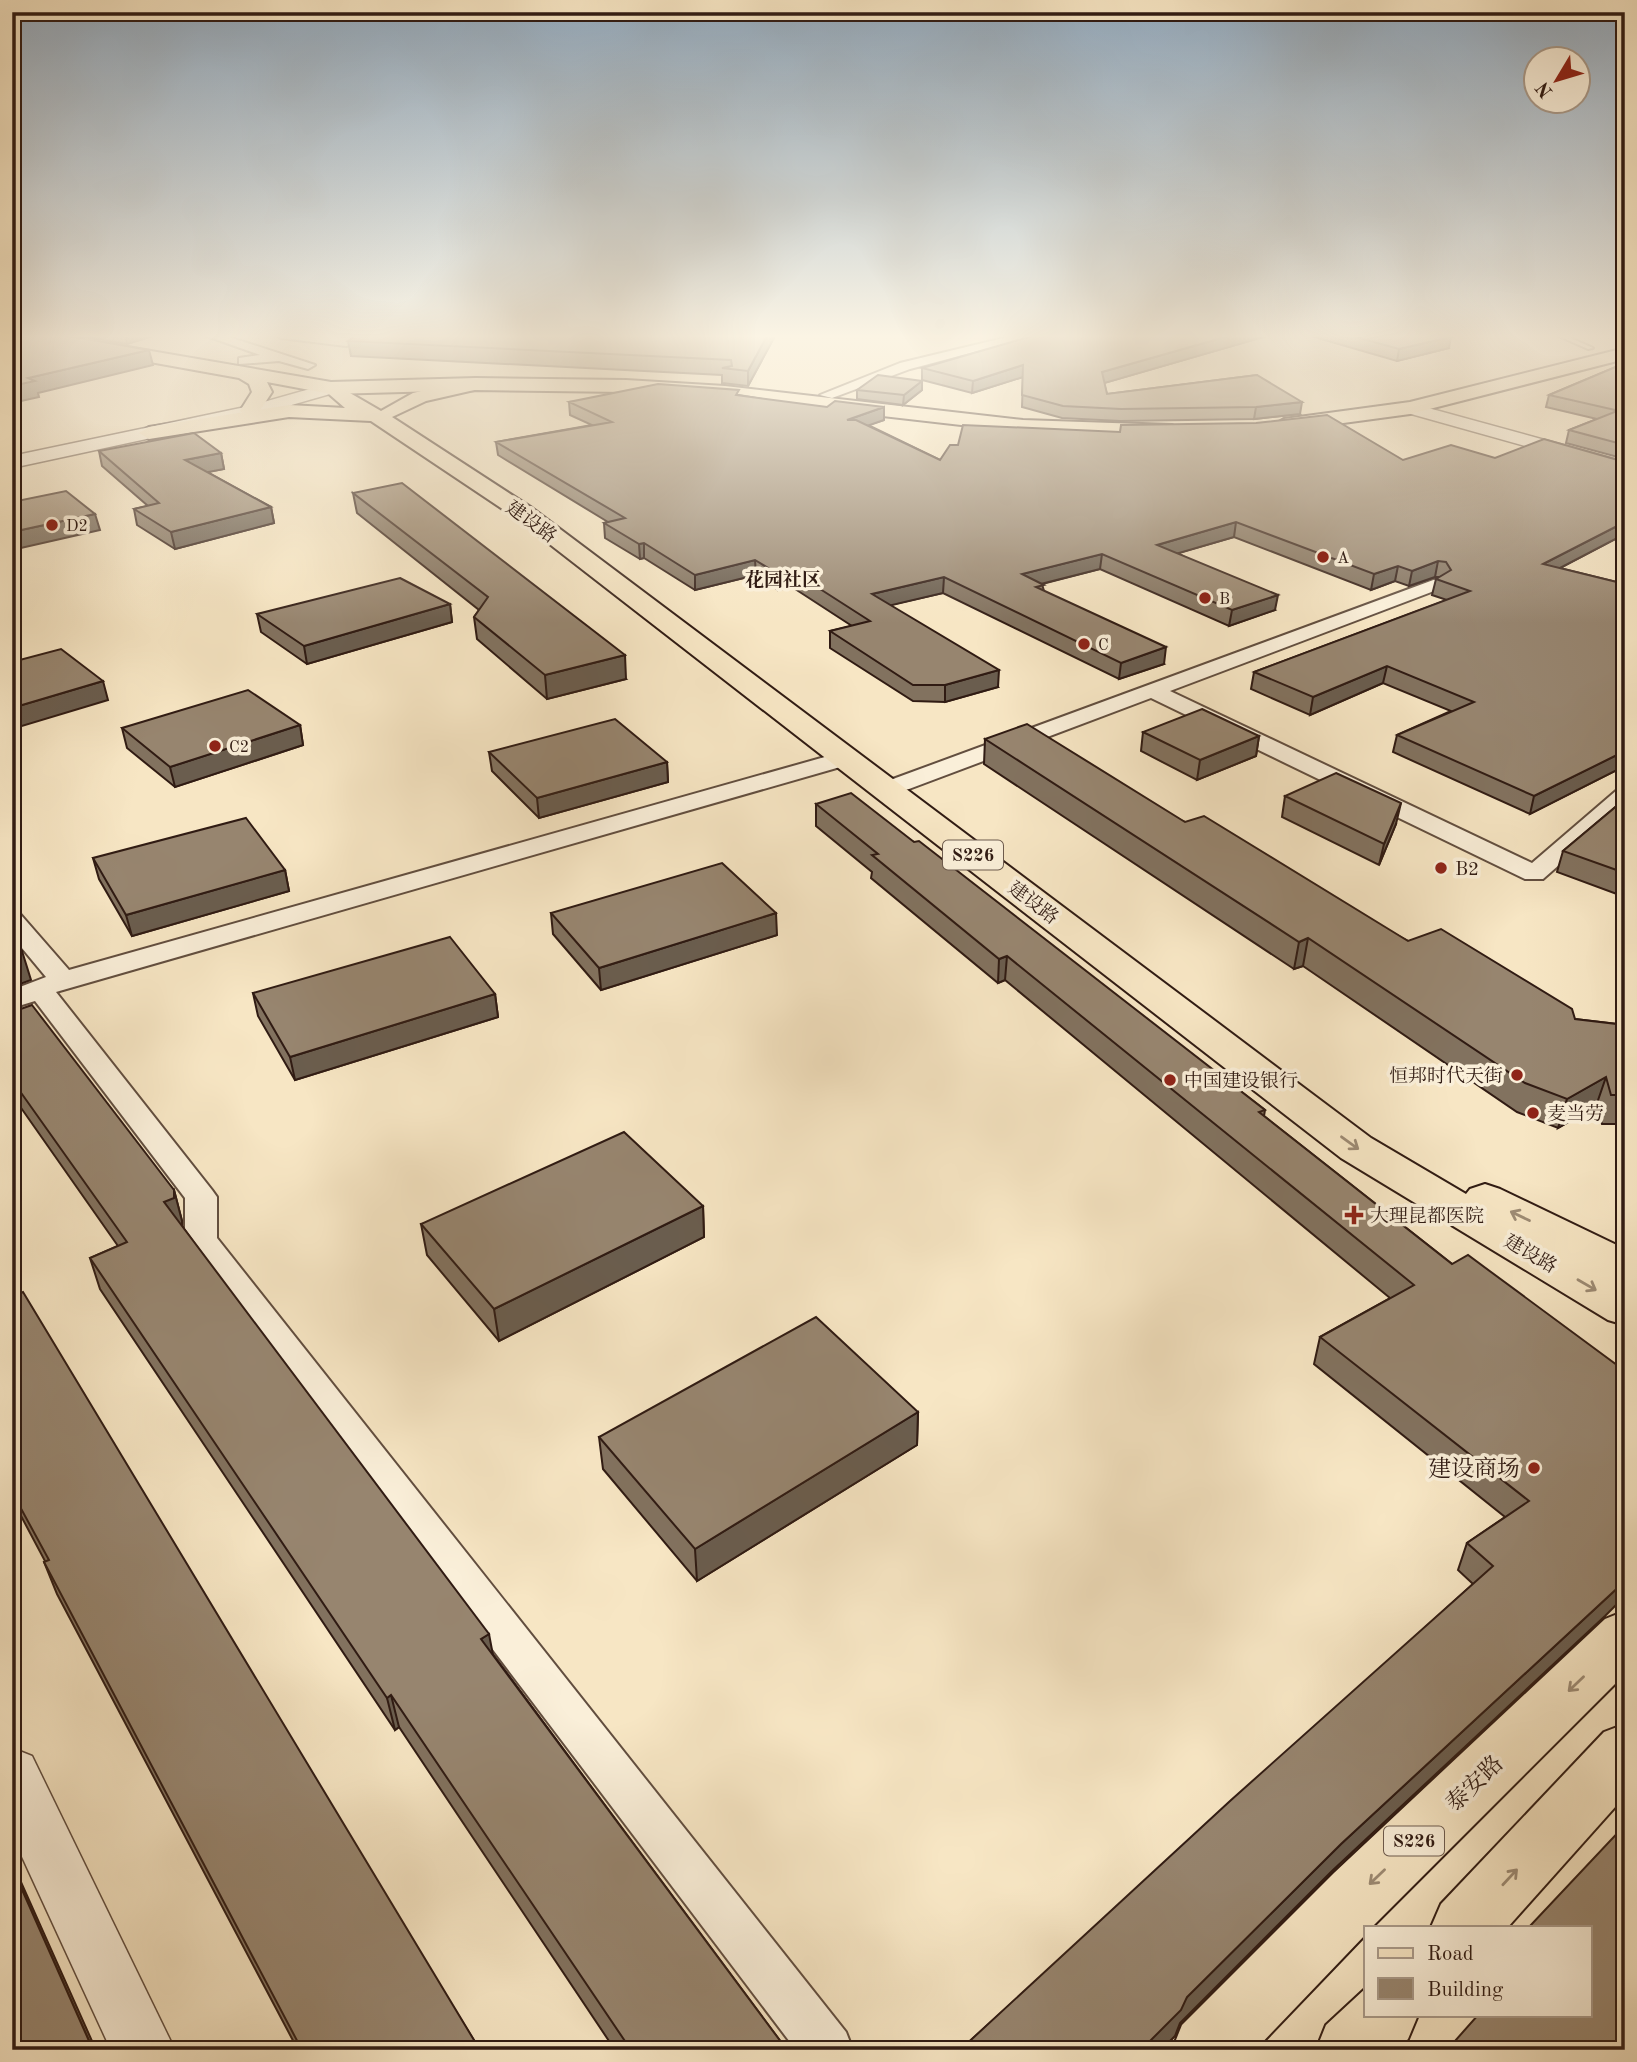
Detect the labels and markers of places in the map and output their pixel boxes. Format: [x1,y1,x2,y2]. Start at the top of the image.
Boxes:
marker: D2 [44,517,60,533]
place label: D2 [66,519,88,535]
marker: A [1315,549,1331,565]
place label: A [1337,551,1349,567]
marker: B [1197,590,1213,606]
place label: B [1219,592,1230,608]
marker: C [1076,636,1092,652]
place label: C [1098,638,1109,654]
marker: C2 [207,738,223,754]
place label: C2 [229,740,249,756]
marker: B2 [1433,860,1449,876]
place label: B2 [1455,861,1479,880]
place label: 恒邦时代天街 [1389,1065,1503,1087]
marker: 恒邦时代天街 [1509,1067,1525,1083]
place label: 中国建设银行 [1184,1071,1298,1092]
marker: 中国建设银行 [1162,1072,1178,1088]
place label: 麦当劳 [1547,1104,1604,1125]
marker: 麦当劳 [1525,1105,1541,1121]
marker: 大理昆都医院 [1344,1205,1364,1225]
place label: 大理昆都医院 [1370,1205,1484,1227]
place label: 建设商场 [1428,1456,1520,1481]
marker: 建设商场 [1526,1460,1542,1476]

